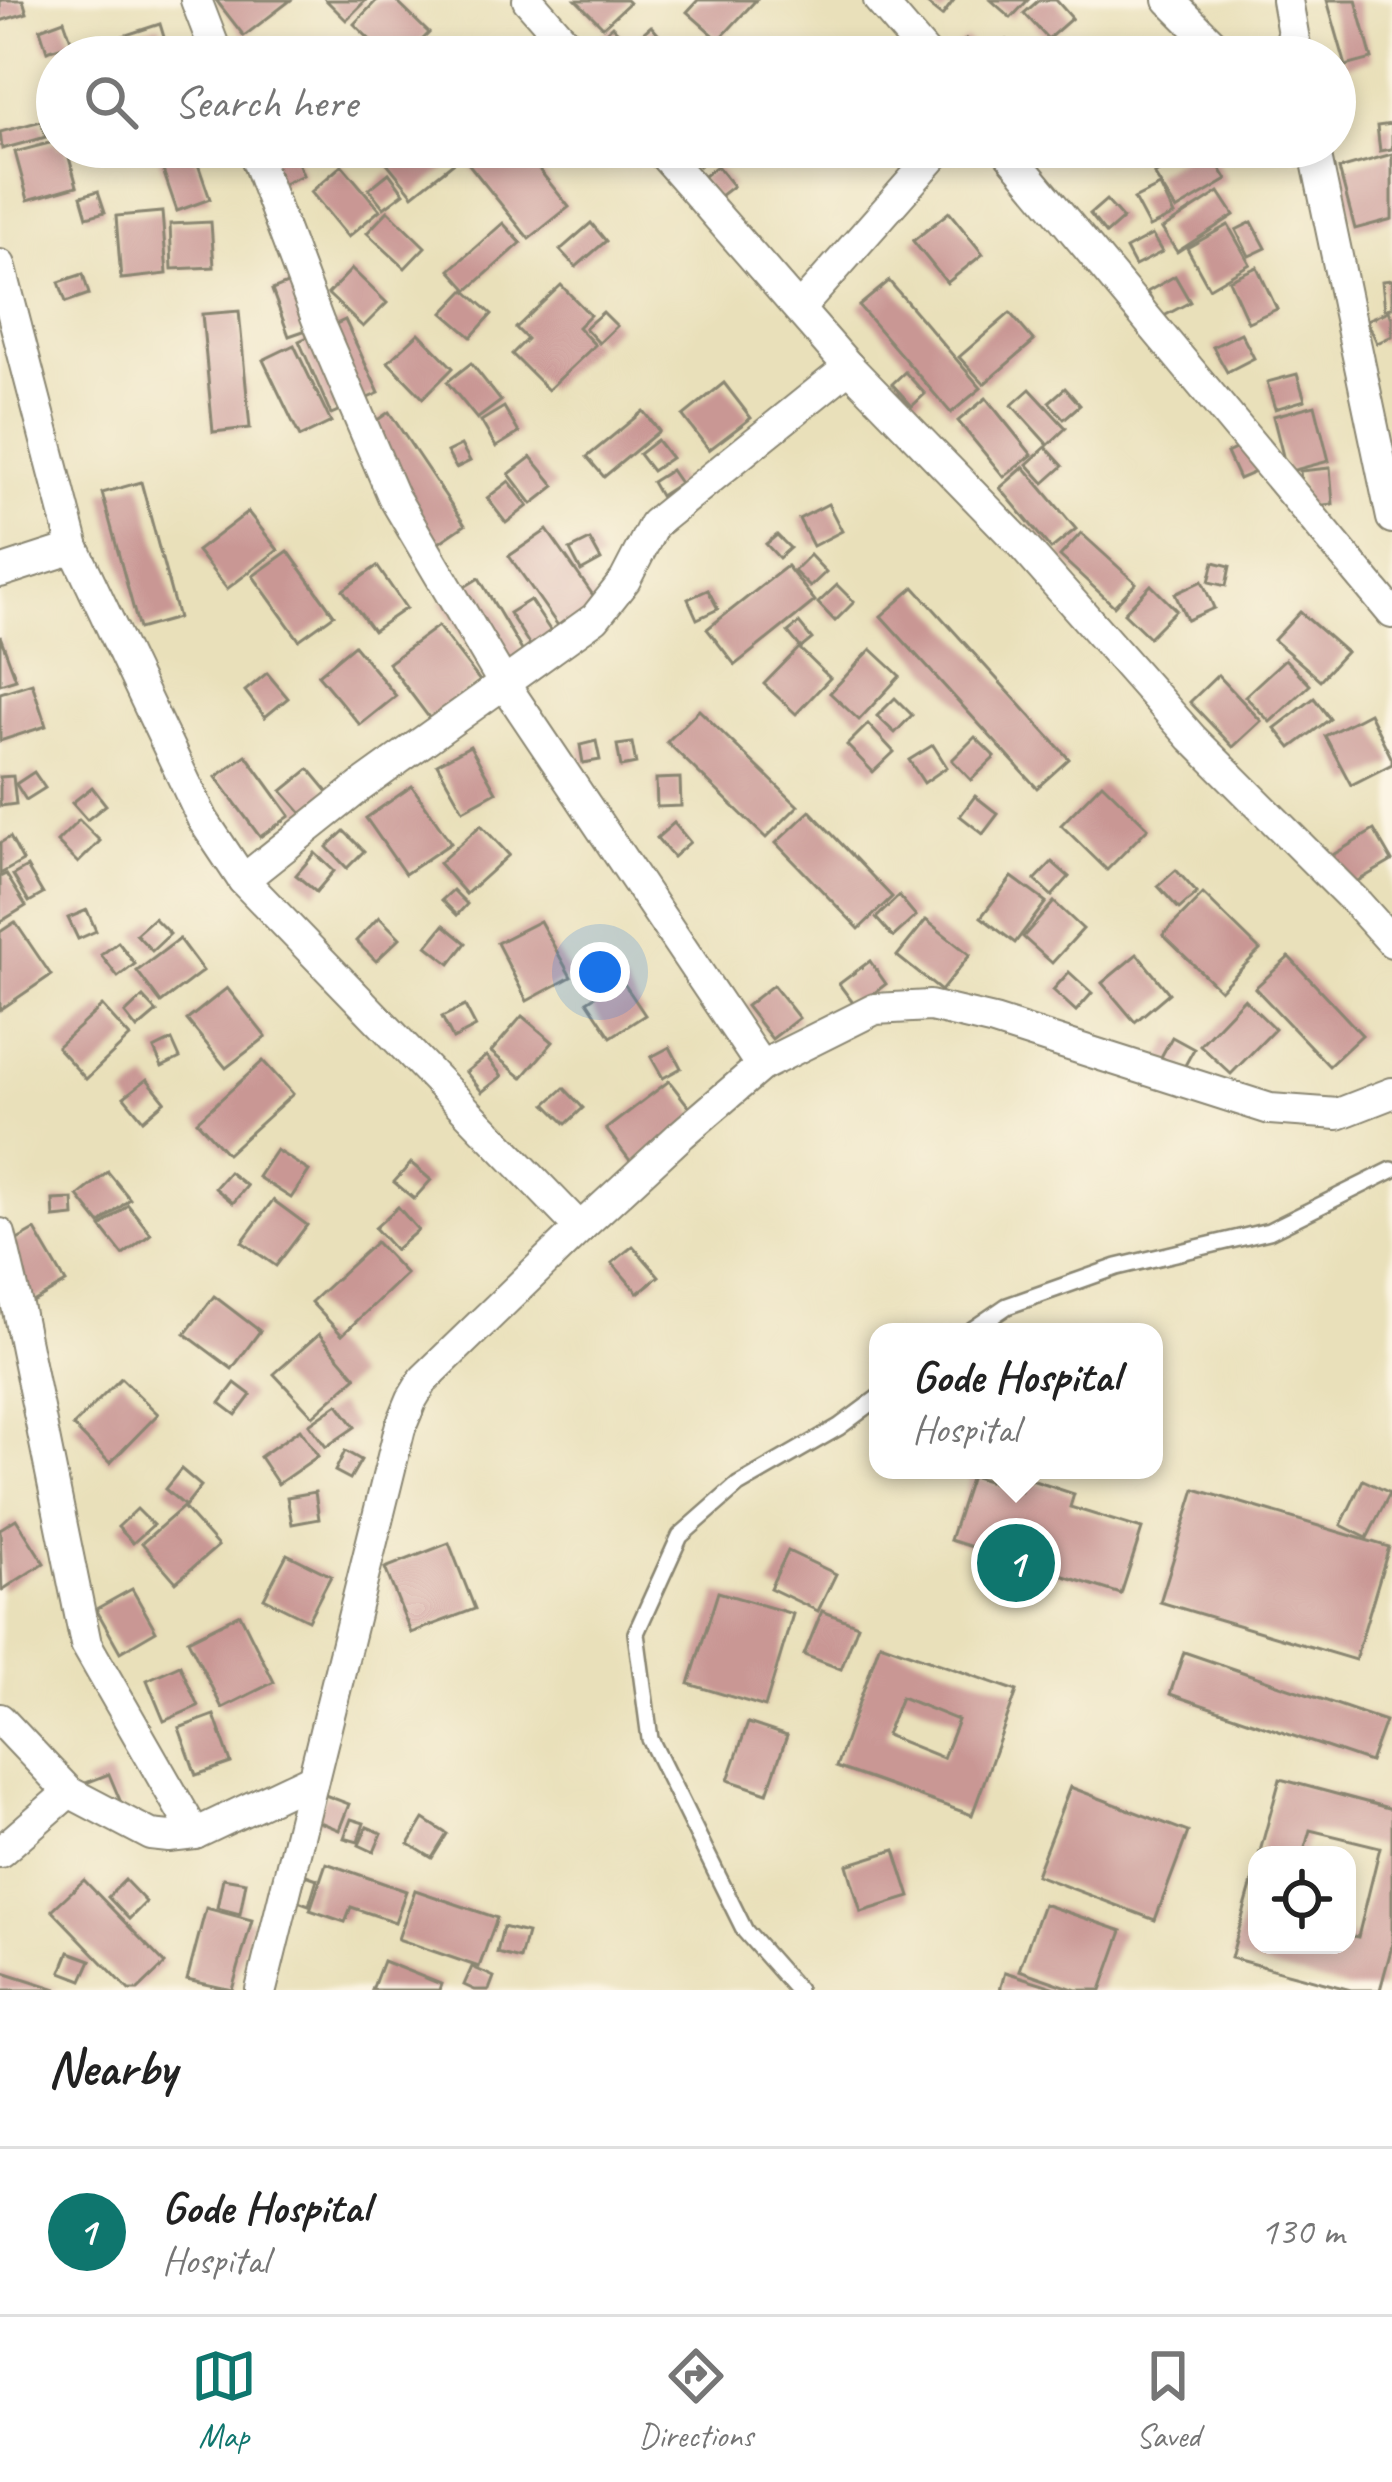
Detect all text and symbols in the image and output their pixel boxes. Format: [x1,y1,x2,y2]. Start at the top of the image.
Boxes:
search box [36,36,1356,168]
icon: search [78,69,144,135]
text: Search here [174,74,357,131]
your location [570,942,630,1002]
popup [869,1323,1163,1479]
text: Gode Hospital [912,1348,1120,1405]
text: Hospital [912,1405,1019,1454]
pin: 1 [977,1518,1055,1608]
map controls [1248,1846,1356,1954]
button: locate [1248,1846,1356,1954]
text: Nearby [48,2036,176,2100]
text: Gode Hospital [162,2179,370,2236]
text: 1 [78,2207,96,2256]
text: 130 m [1260,2207,1344,2256]
text: Hospital [162,2236,269,2285]
tab: Map [191,2343,257,2457]
tab: Directions [639,2343,753,2457]
tab: Saved [1135,2343,1201,2457]

